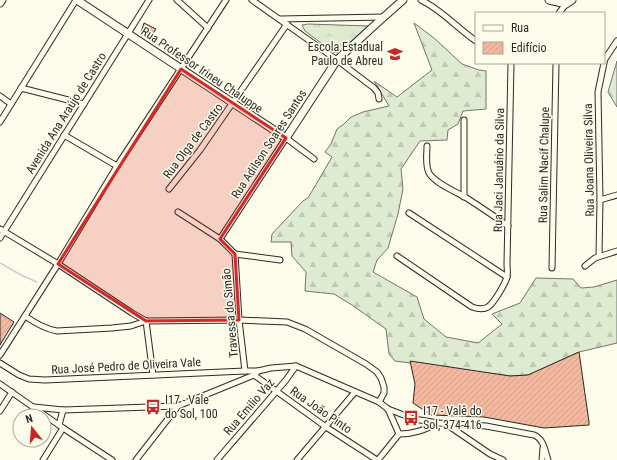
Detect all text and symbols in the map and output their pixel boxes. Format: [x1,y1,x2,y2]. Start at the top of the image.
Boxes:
legend [475,12,605,64]
text: Rua [511,21,529,35]
street label: Rua Professor Irineu Chaluppe [139,24,266,116]
place label: Escola Estadual Paulo de Abreu [308,40,383,68]
text: Edifício [511,41,547,55]
school or university icon: Escola Estadual Paulo de Abreu [386,45,404,63]
street label: Avenida Ana Araújo de Castro [23,50,109,176]
street label: Rua Adilson Soares Santos [228,87,310,201]
street label: Rua Olga de Castro [160,101,226,181]
street label: Rua Joana Oliveira Silva [581,103,597,217]
street label: Rua Salim Nacif Chalupe [536,106,552,223]
street label: Rua Jaci Januário da Silva [491,107,507,232]
street label: Travessa do Simão [219,268,241,358]
street label: Rua José Pedro de Oliveira Vale [51,355,202,377]
street label: Rua Emilio Vaz [221,376,277,438]
street label: Rua João Pinto [288,384,354,436]
place label: I17 - Vale do Sol, 100 [165,393,218,421]
bus stop icon: I17 - Vale do Sol, 100 [144,398,162,416]
place label: I17 - Valê do Sol, 374-416 [423,404,482,432]
north arrow [12,408,52,448]
bus stop icon: I17 - Valê do Sol, 374-416 [402,409,420,427]
text: N [24,412,35,426]

